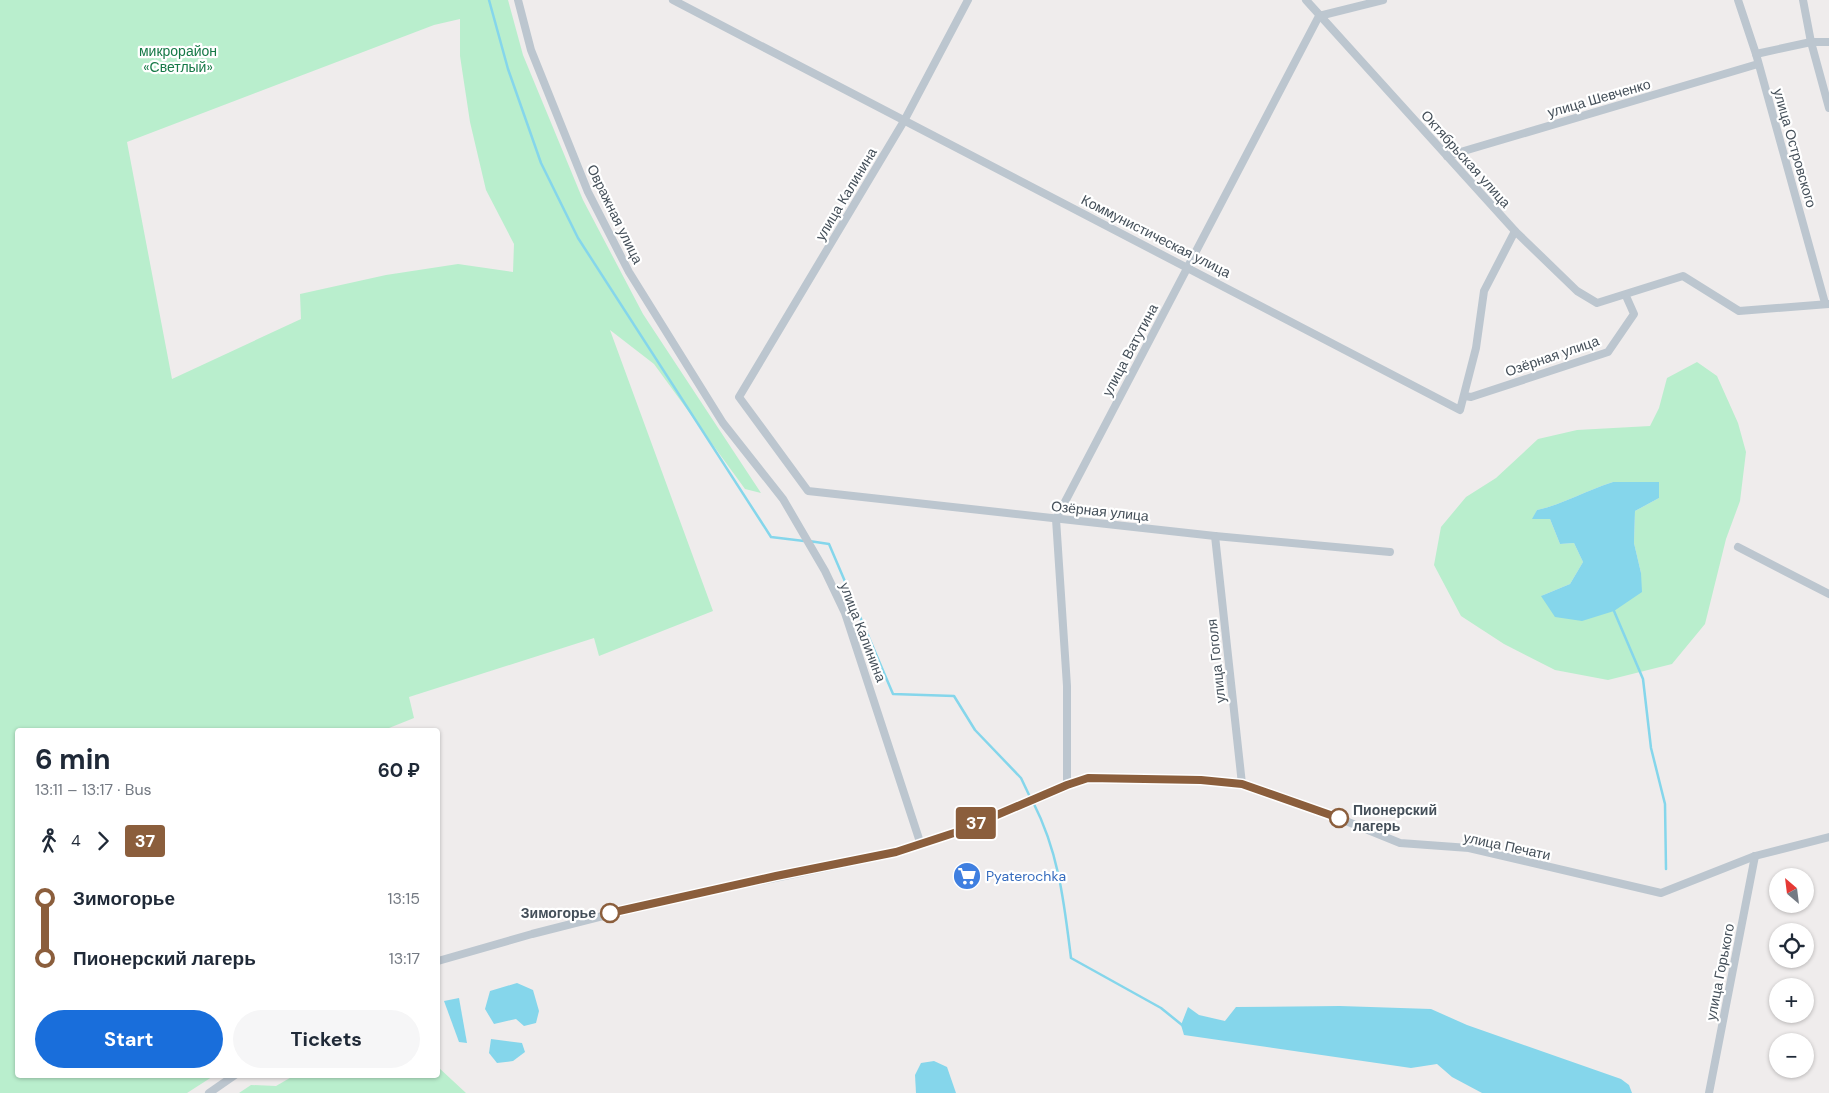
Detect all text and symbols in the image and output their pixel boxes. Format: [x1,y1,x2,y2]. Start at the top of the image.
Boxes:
park label: микрорайон «Светлый» [139,42,217,76]
street label: улица Шевченко [1545,75,1653,121]
street label: улица Островского [1769,86,1821,210]
street label: Октябрьская улица [1417,106,1515,212]
street label: улица Калинина [811,144,881,244]
street label: Овражная улица [583,161,647,267]
street label: Коммунистическая улица [1078,190,1234,282]
street label: улица Ватутина [1098,300,1162,399]
street label: Озёрная улица [1503,331,1602,380]
street label: Озёрная улица [1050,497,1150,525]
street label: улица Калинина [836,580,890,685]
street label: улица Гоголя [1203,618,1229,704]
text: 6 min [35,741,111,778]
text: 60 ₽ [378,758,420,783]
text: 13:11 – 13:17 · Bus [35,779,152,800]
place label: Пионерский лагерь [1353,801,1437,835]
line badge: 37 [954,807,998,839]
marker: Пионерский лагерь [1329,808,1349,828]
text: 37 [966,811,986,835]
icon: walk [35,827,63,855]
icon: forward [89,827,117,855]
street label: улица Печати [1462,828,1552,864]
text: 37 [135,829,155,853]
text: 4 [71,830,81,851]
supermarket icon: Pyaterochka [952,861,982,891]
place label: Pyaterochka [986,867,1066,885]
north arrow [1769,868,1814,912]
map controls [1769,868,1814,1078]
text: Зимогорье [73,886,175,911]
text: 13:15 [388,888,420,909]
marker: Зимогорье [600,903,620,923]
place label: Зимогорье [521,904,596,922]
street label: улица Горького [1702,922,1738,1022]
button: locate [1769,923,1814,968]
text: Пионерский лагерь [73,946,256,971]
text: 13:17 [389,948,420,969]
button: + [1769,978,1814,1023]
button: Start [35,1010,223,1068]
button: Tickets [233,1010,420,1068]
button: − [1769,1033,1814,1078]

